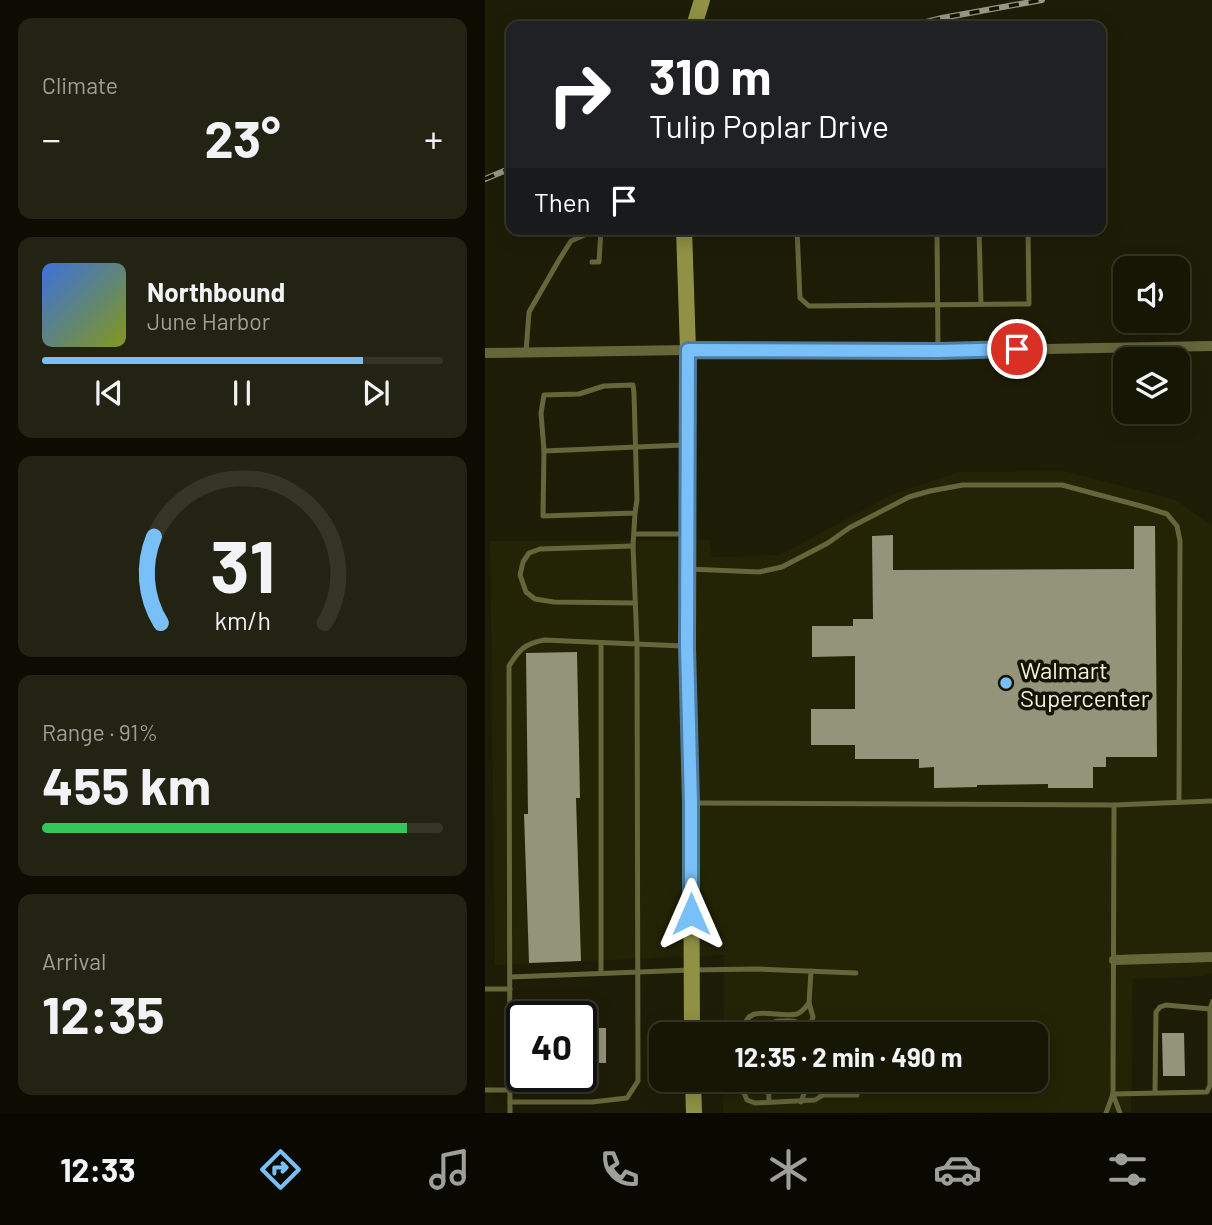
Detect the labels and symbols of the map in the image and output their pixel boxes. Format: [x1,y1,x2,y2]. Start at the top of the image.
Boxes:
pin [987,319,1047,379]
place label: Walmart Supercenter [1020,655,1150,712]
marker: Walmart Supercenter [998,675,1014,691]
position arrow [654,877,728,951]
speed limit sign: 40 [506,1001,597,1092]

